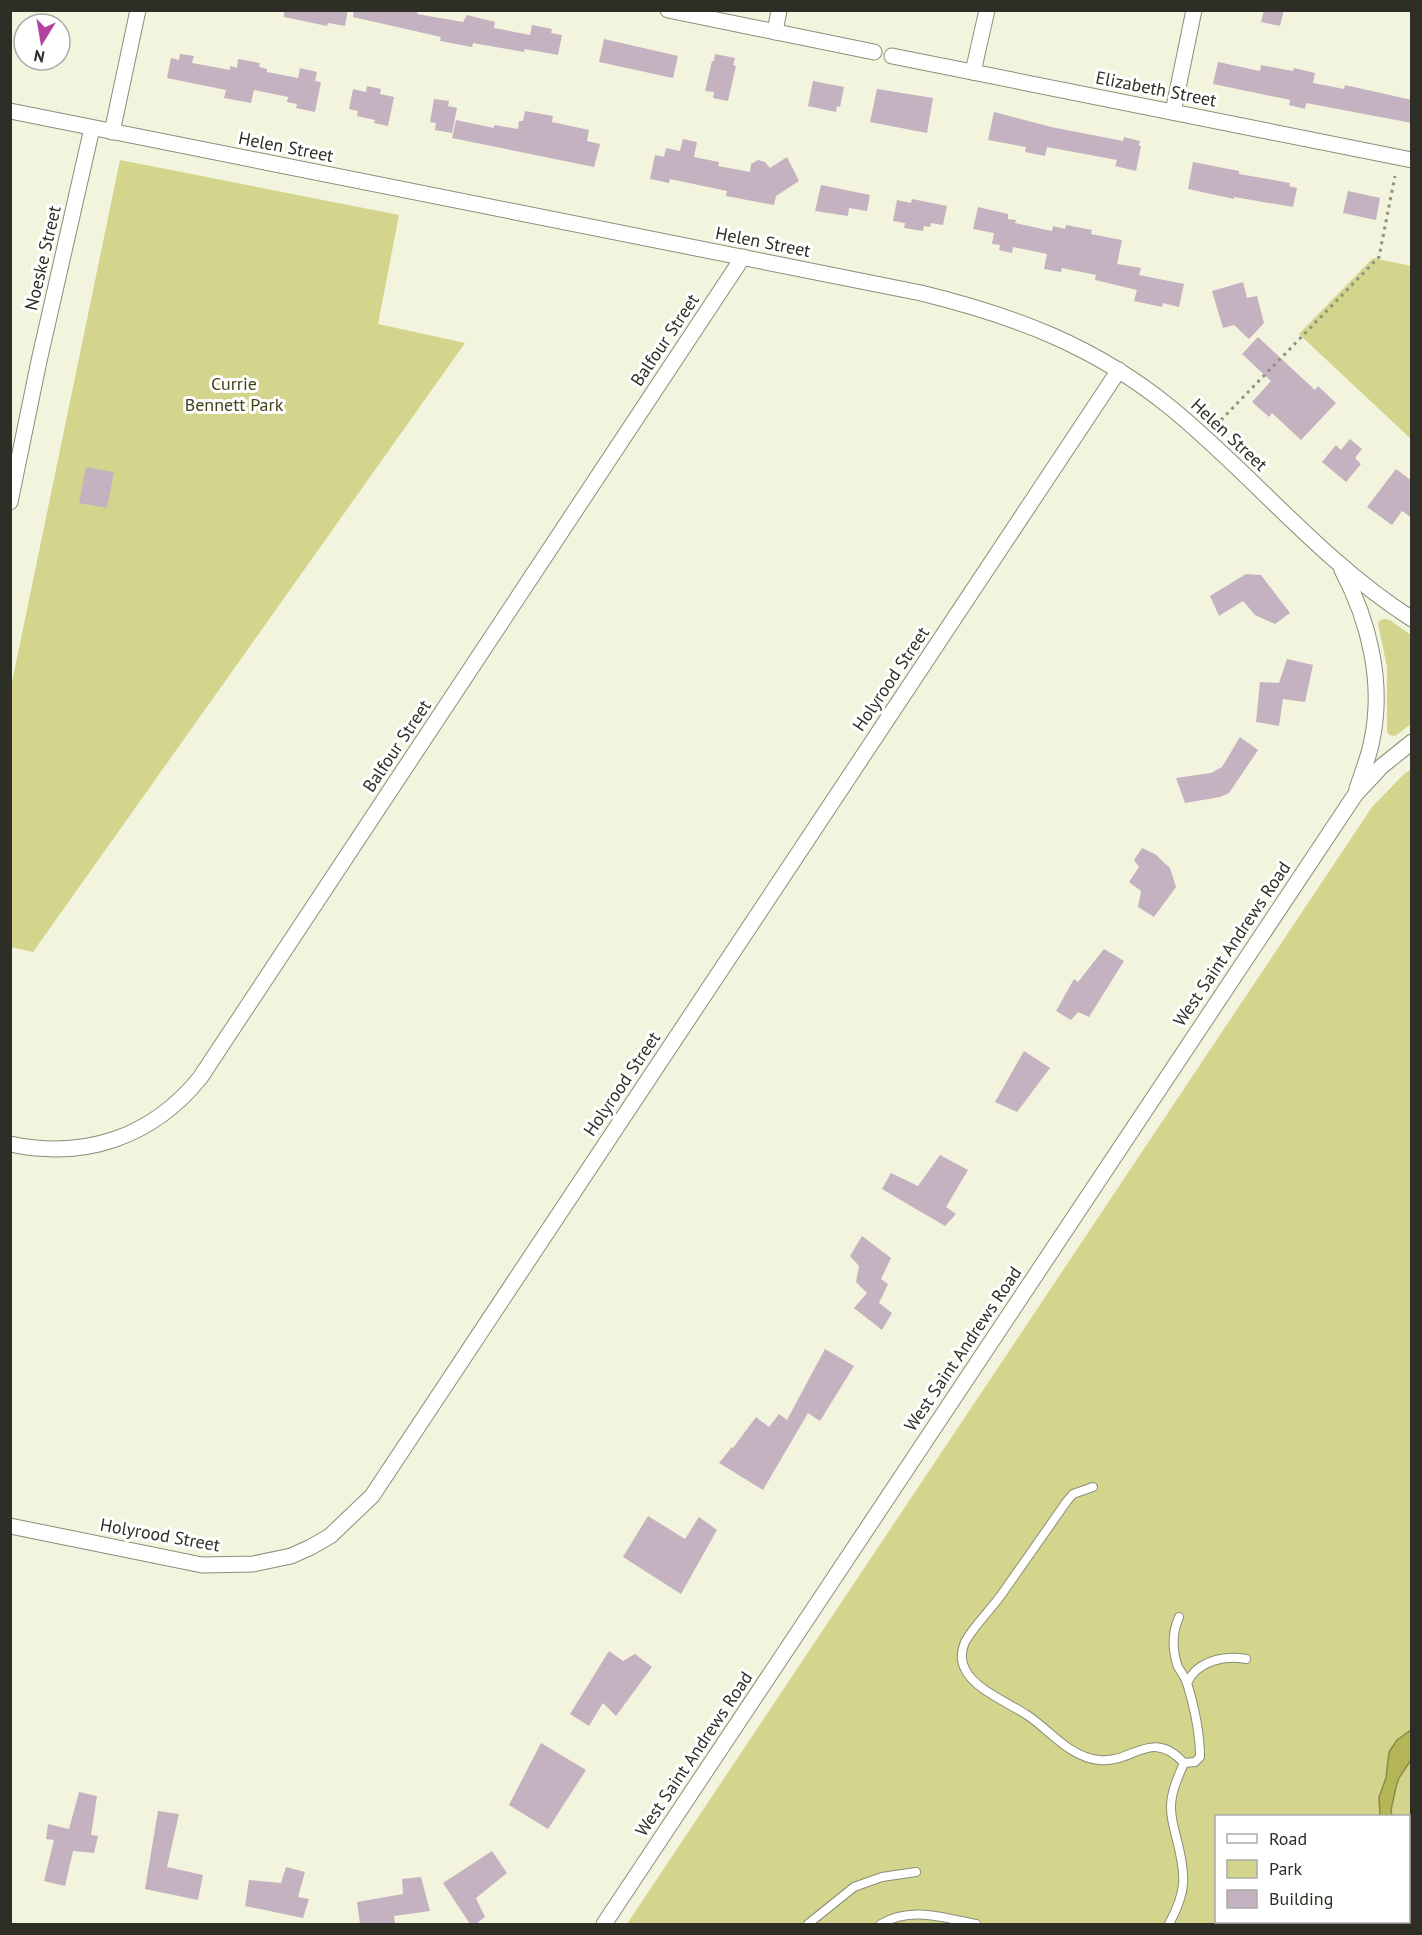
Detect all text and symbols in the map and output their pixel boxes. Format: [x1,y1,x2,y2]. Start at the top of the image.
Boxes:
north arrow [12,12,72,72]
text: N [32,46,46,68]
street label: Elizabeth Street [1094,66,1218,111]
street label: Helen Street [237,126,336,167]
street label: Noeske Street [19,203,66,313]
street label: Helen Street [714,221,813,262]
street label: Balfour Street [625,289,704,390]
park label: Currie Bennett Park [185,372,284,416]
street label: Helen Street [1186,393,1272,476]
street label: Holyrood Street [847,622,934,735]
street label: Balfour Street [357,695,436,796]
street label: West Saint Andrews Road [1168,857,1295,1031]
street label: Holyrood Street [578,1027,665,1140]
street label: West Saint Andrews Road [899,1262,1026,1436]
street label: Holyrood Street [98,1513,222,1556]
street label: West Saint Andrews Road [630,1667,757,1841]
legend [1215,1815,1410,1923]
text: Road [1269,1827,1307,1850]
text: Park [1269,1857,1302,1880]
text: Building [1269,1887,1333,1910]

